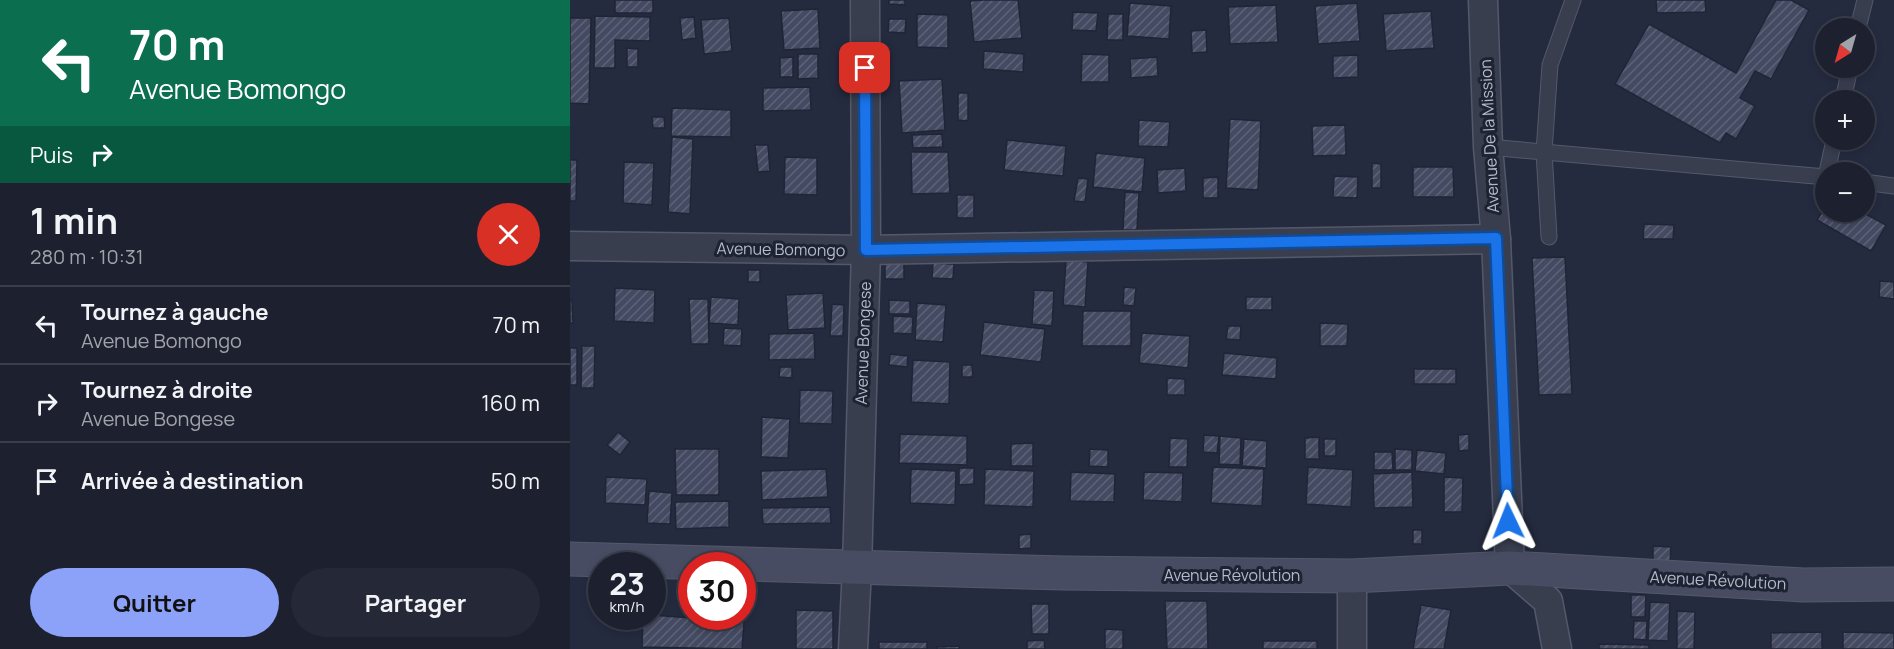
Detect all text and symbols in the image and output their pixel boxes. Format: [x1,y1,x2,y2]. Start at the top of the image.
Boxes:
text: 70 m [129,15,225,73]
north arrow [1815,18,1875,78]
map controls [1815,18,1875,222]
icon: left [30,24,108,102]
pin [839,42,890,93]
icon: arrive [848,51,881,84]
street label: Avenue De la Mission [1474,59,1504,213]
text: Avenue Bomongo [129,70,346,107]
button: + [1815,90,1875,150]
icon: right [85,138,118,171]
text: Puis [30,140,73,170]
button: − [1815,162,1875,222]
text: 1 min [30,196,118,245]
button: close [477,203,540,266]
street label: Avenue Bomongo [716,237,846,261]
text: 280 m · 10:31 [30,243,144,270]
street label: Avenue Bongese [850,281,876,405]
text: Tournez à gauche [81,297,268,327]
icon: left [30,309,63,342]
text: 70 m [492,310,540,340]
text: Avenue Bomongo [81,327,242,354]
text: Tournez à droite [81,375,253,405]
icon: right [30,387,63,420]
text: 160 m [481,388,540,418]
text: Avenue Bongese [81,405,235,432]
icon: arrive [30,465,63,498]
text: Arrivée à destination [81,466,304,496]
text: 50 m [491,466,540,496]
position arrow [1476,489,1540,553]
speed limit sign: 30 [678,552,756,630]
text: 23 [609,563,645,604]
street label: Avenue Révolution [1164,564,1300,586]
street label: Avenue Révolution [1649,565,1787,595]
button: Quitter [30,568,279,637]
button: Partager [291,568,540,637]
text: km/h [610,596,644,617]

